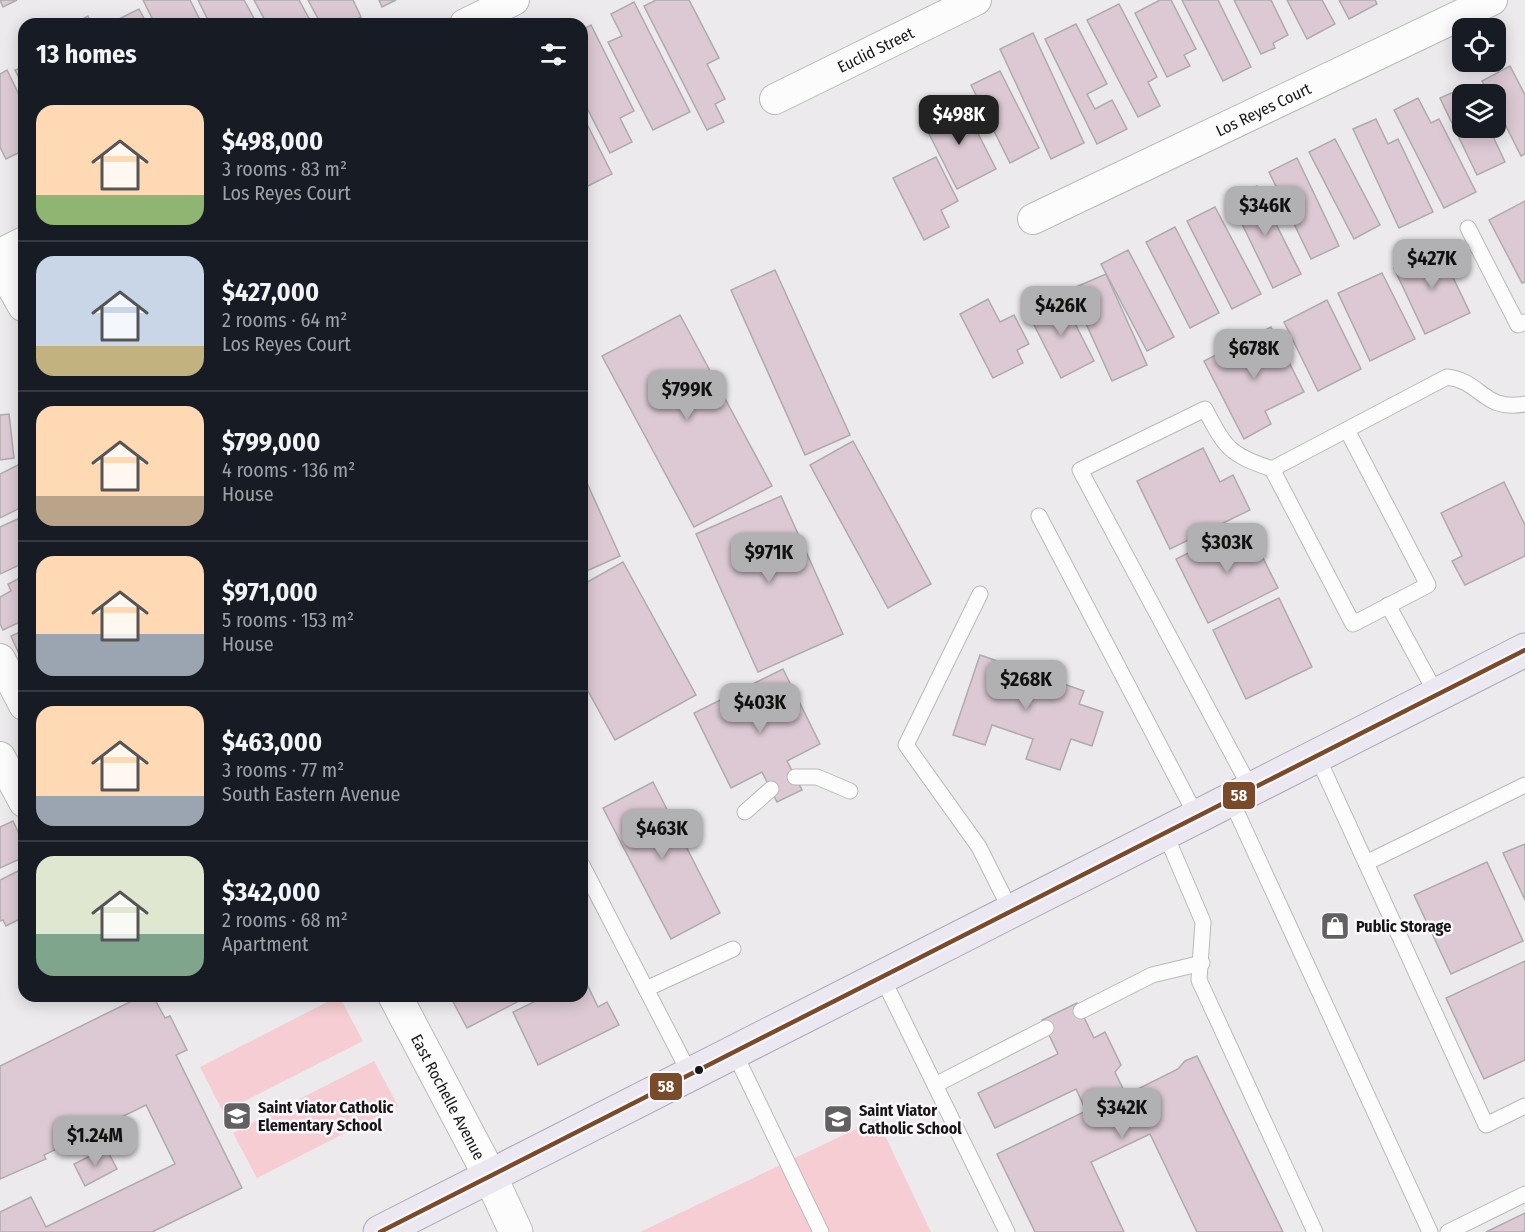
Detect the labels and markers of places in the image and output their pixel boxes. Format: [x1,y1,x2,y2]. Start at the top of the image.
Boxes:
pin: $498K [917,95,1001,146]
pin: $346K [1223,186,1307,237]
pin: $427K [1390,239,1474,290]
pin: $426K [1019,286,1103,337]
pin: $678K [1212,329,1296,380]
pin: $799K [645,370,729,421]
pin: $303K [1185,523,1269,574]
pin: $971K [727,533,811,584]
pin: $268K [984,660,1068,711]
pin: $403K [718,683,802,734]
pin: $463K [620,809,704,860]
shop icon: Public Storage [1319,910,1351,942]
place label: Public Storage [1356,917,1451,936]
unlabelled marker [693,1064,705,1076]
pin: $342K [1080,1088,1164,1139]
place label: Saint Viator Catholic Elementary School [258,1098,394,1135]
school or university icon: Saint Viator Catholic Elementary School [221,1100,253,1132]
place label: Saint Viator Catholic School [859,1101,962,1138]
school or university icon: Saint Viator Catholic School [822,1103,854,1135]
pin: $1.24M [46,1116,144,1167]

